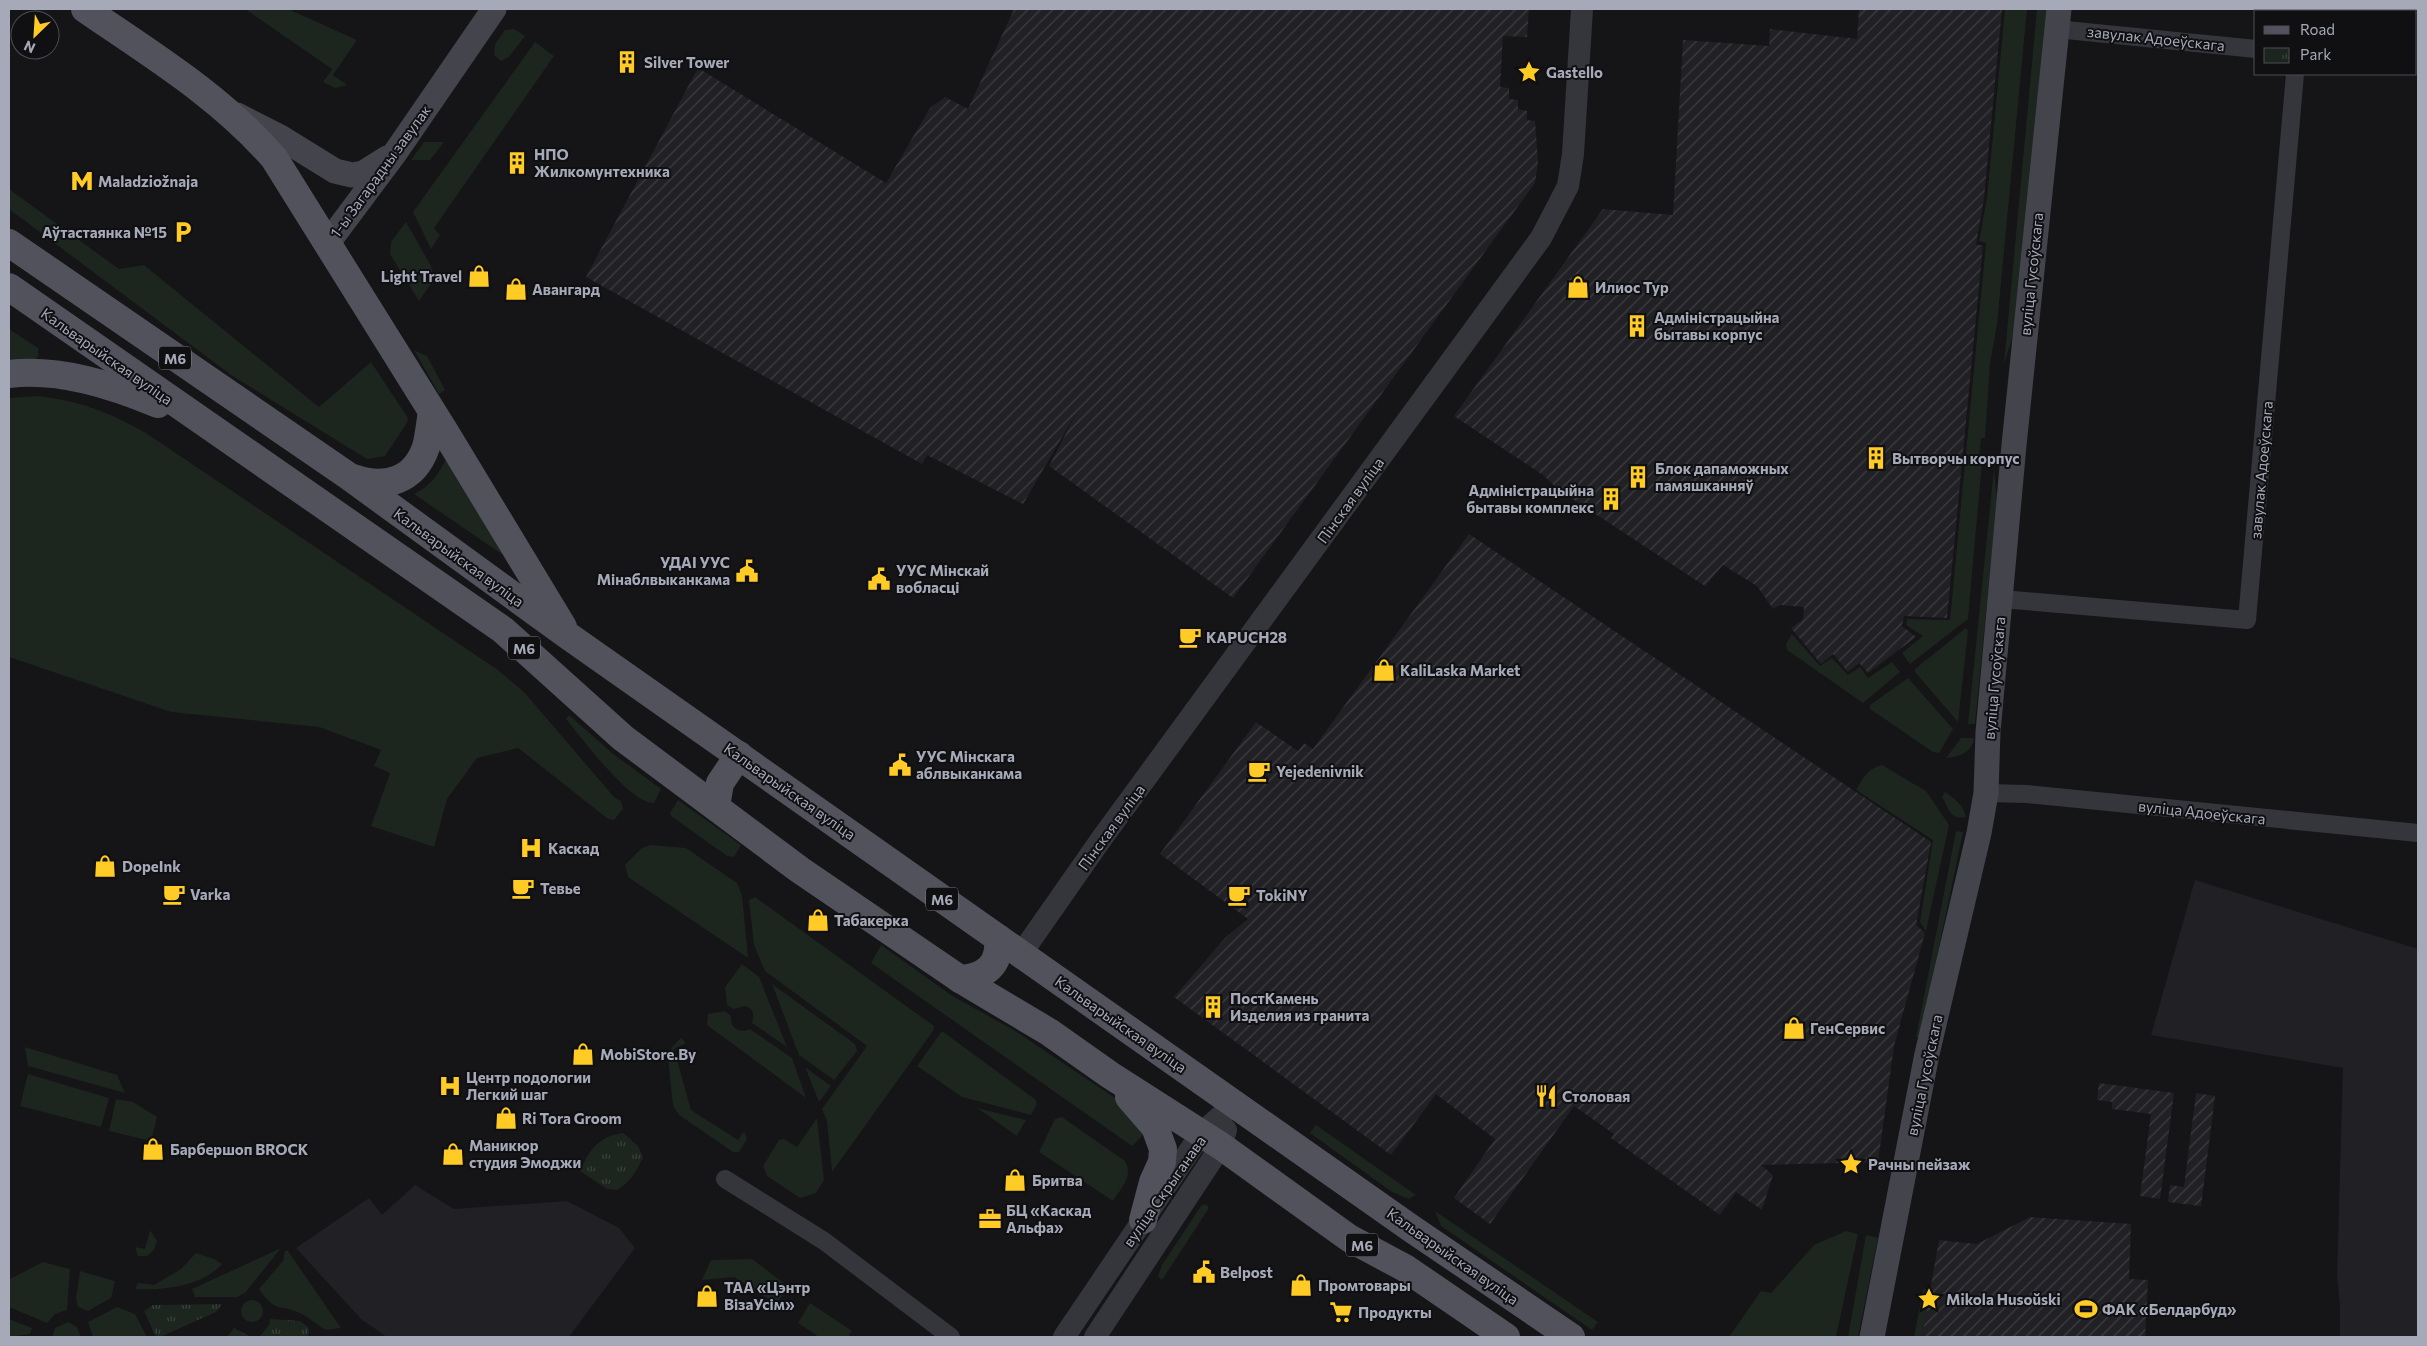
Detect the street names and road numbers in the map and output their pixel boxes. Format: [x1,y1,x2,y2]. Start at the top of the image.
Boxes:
street label: завулак Адоеўскага [2086,22,2226,54]
street label: 1-ы Загарадны завулак [326,101,434,241]
street label: вуліца Гусоўскага [2016,212,2046,336]
street label: Кальварыйская вуліца [38,304,176,408]
road number: М6 [159,346,191,369]
street label: завулак Адоеўскага [2246,400,2276,540]
street label: Пінская вуліца [1313,454,1387,546]
street label: Кальварыйская вуліца [390,504,528,610]
street label: вуліца Гусоўскага [1980,616,2008,740]
road number: М6 [508,636,540,660]
street label: Кальварыйская вуліца [721,739,859,843]
street label: Пінская вуліца [1074,781,1148,873]
street label: вуліца Адоеўскага [2137,796,2267,828]
road number: М6 [926,888,958,911]
street label: Кальварыйская вуліца [1052,972,1190,1076]
street label: вуліца Гусоўскага [1902,1013,1946,1137]
street label: вуліца Скрыганава [1119,1132,1209,1250]
street label: Кальварыйская вуліца [1384,1204,1522,1308]
road number: М6 [1346,1234,1378,1256]

